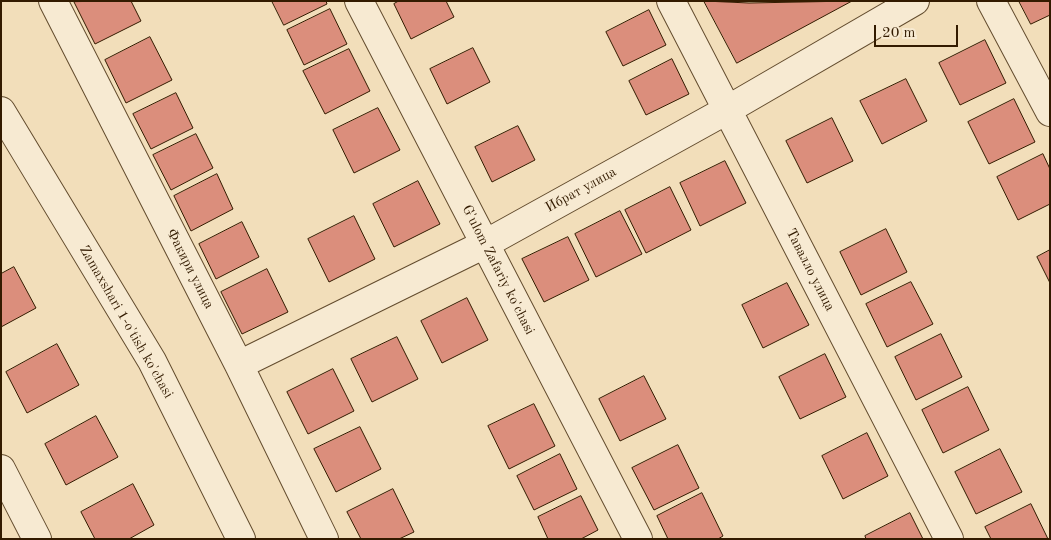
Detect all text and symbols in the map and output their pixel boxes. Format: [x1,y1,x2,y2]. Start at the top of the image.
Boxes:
scale bar [876,15,960,47]
text: 20 m [882,26,916,41]
street label: Ибрат улица [543,164,619,216]
street label: G'ulom Zafariy ko'chasi [458,202,538,338]
street label: Факири улица [163,226,217,312]
street label: Тавалло улица [782,226,838,314]
street label: Zamaxshari 1-o'tish ko'chasi [75,243,177,401]

